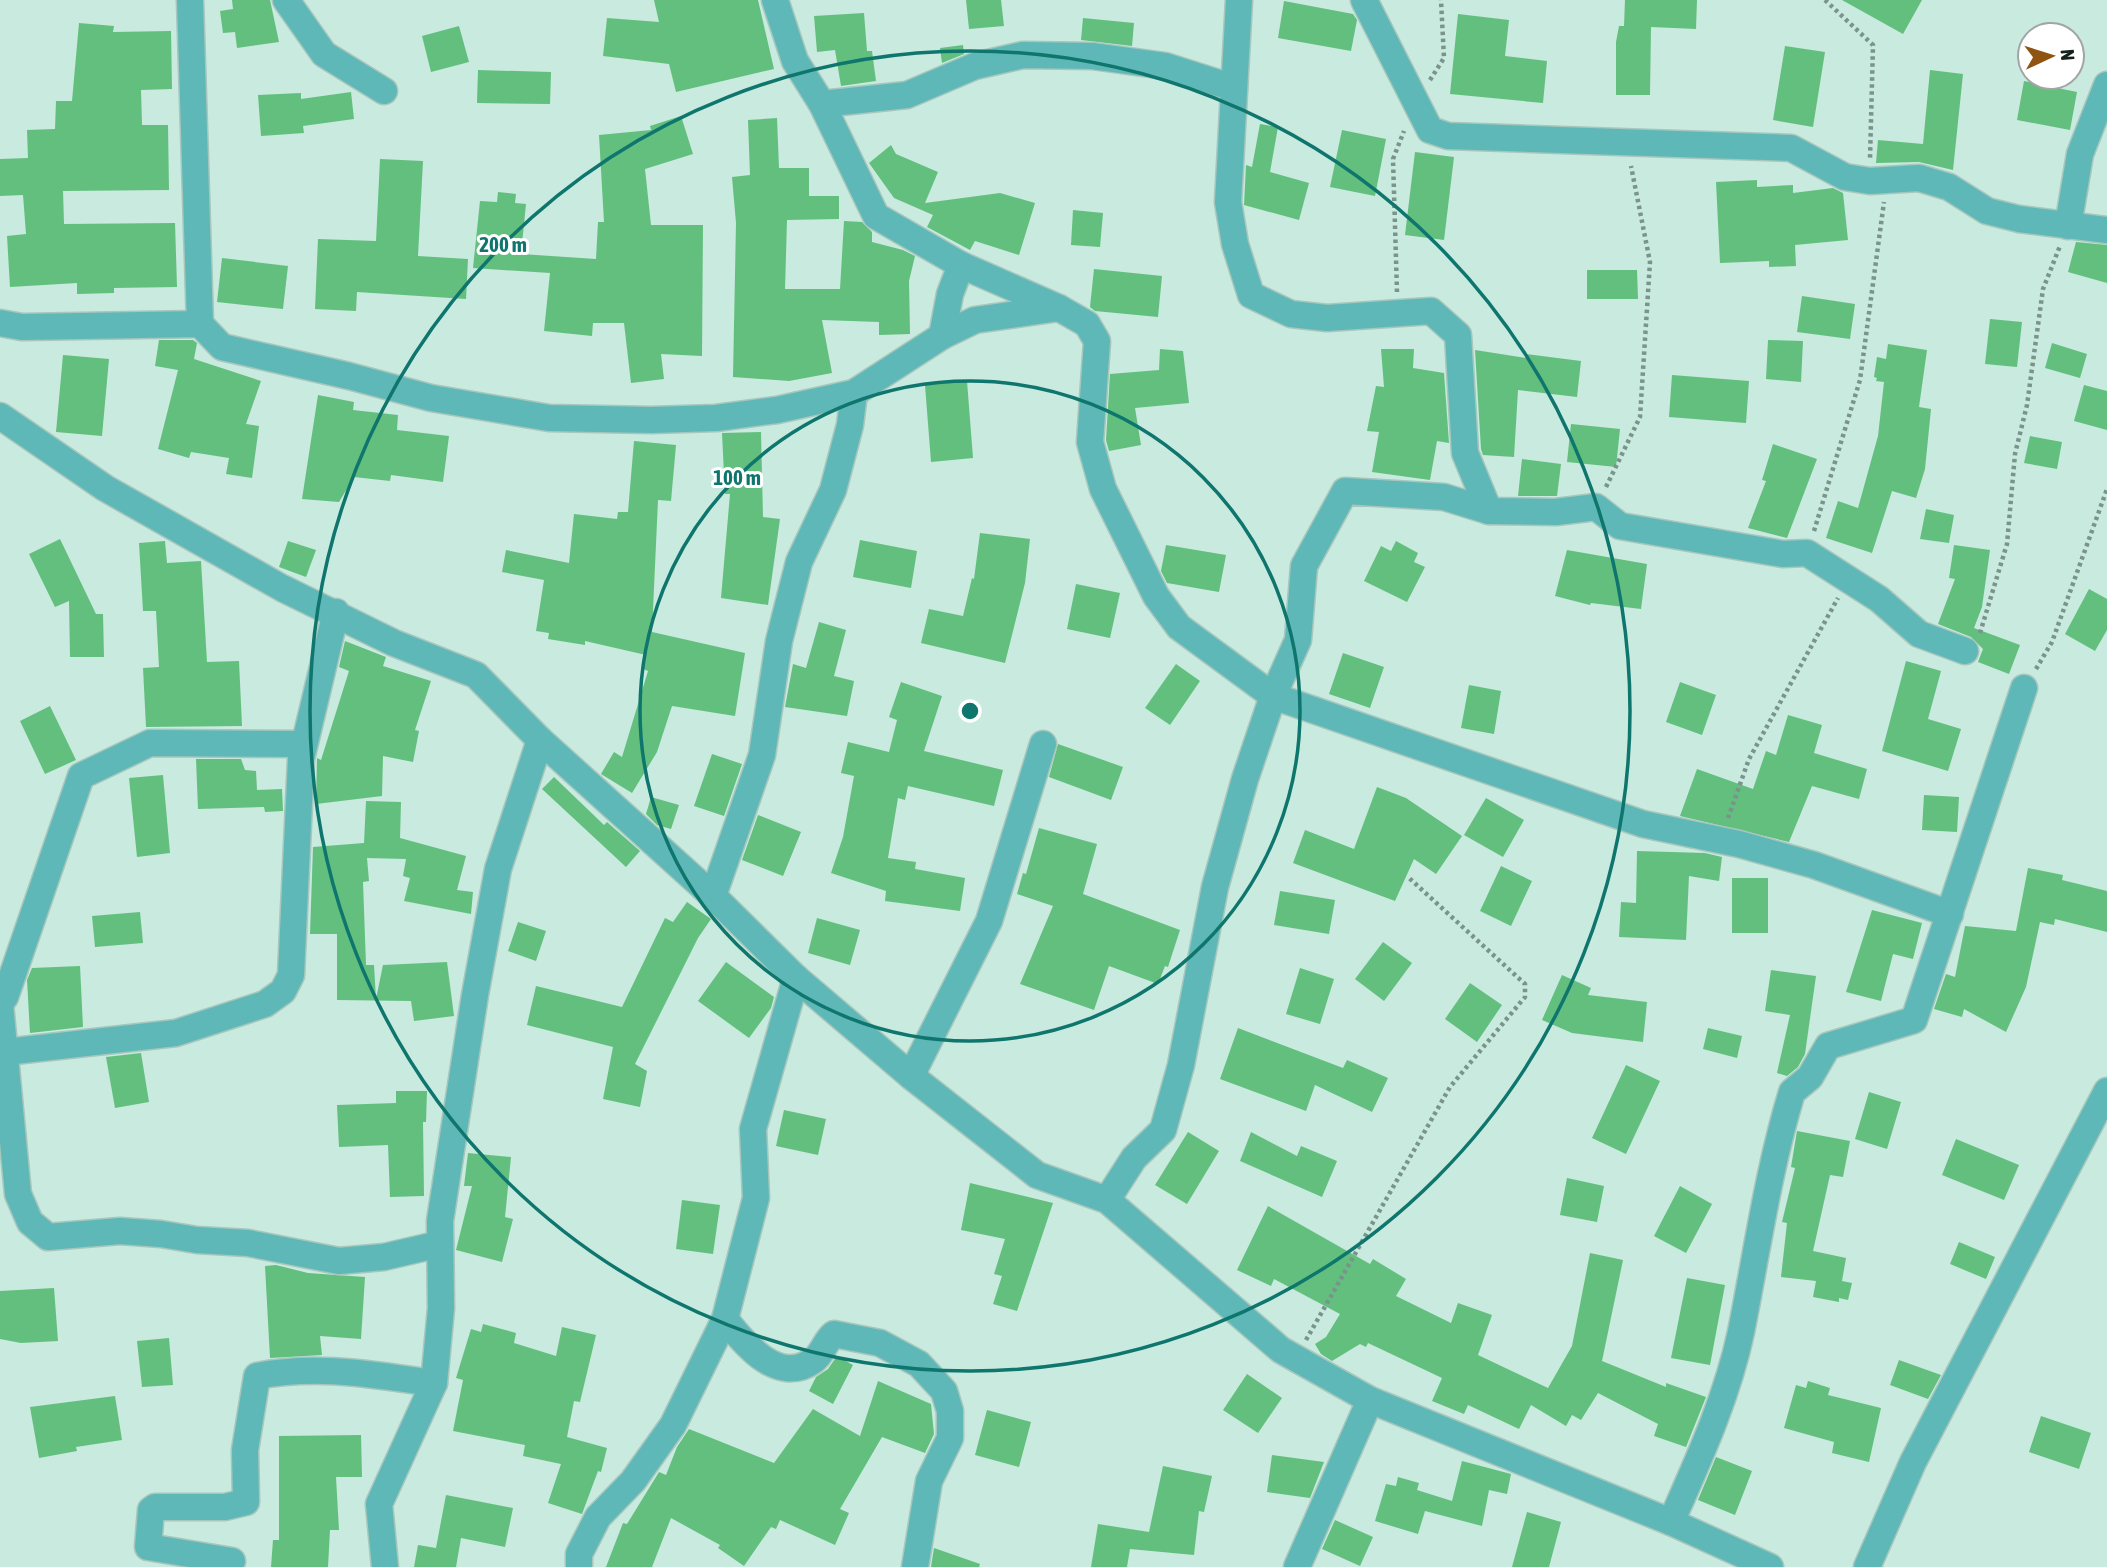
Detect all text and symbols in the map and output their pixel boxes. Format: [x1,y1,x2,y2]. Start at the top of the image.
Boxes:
north arrow [2016,21,2086,91]
text: N [2057,48,2079,61]
text: 200 m [479,232,527,256]
text: 100 m [713,465,761,489]
centre of rings [958,699,982,723]

